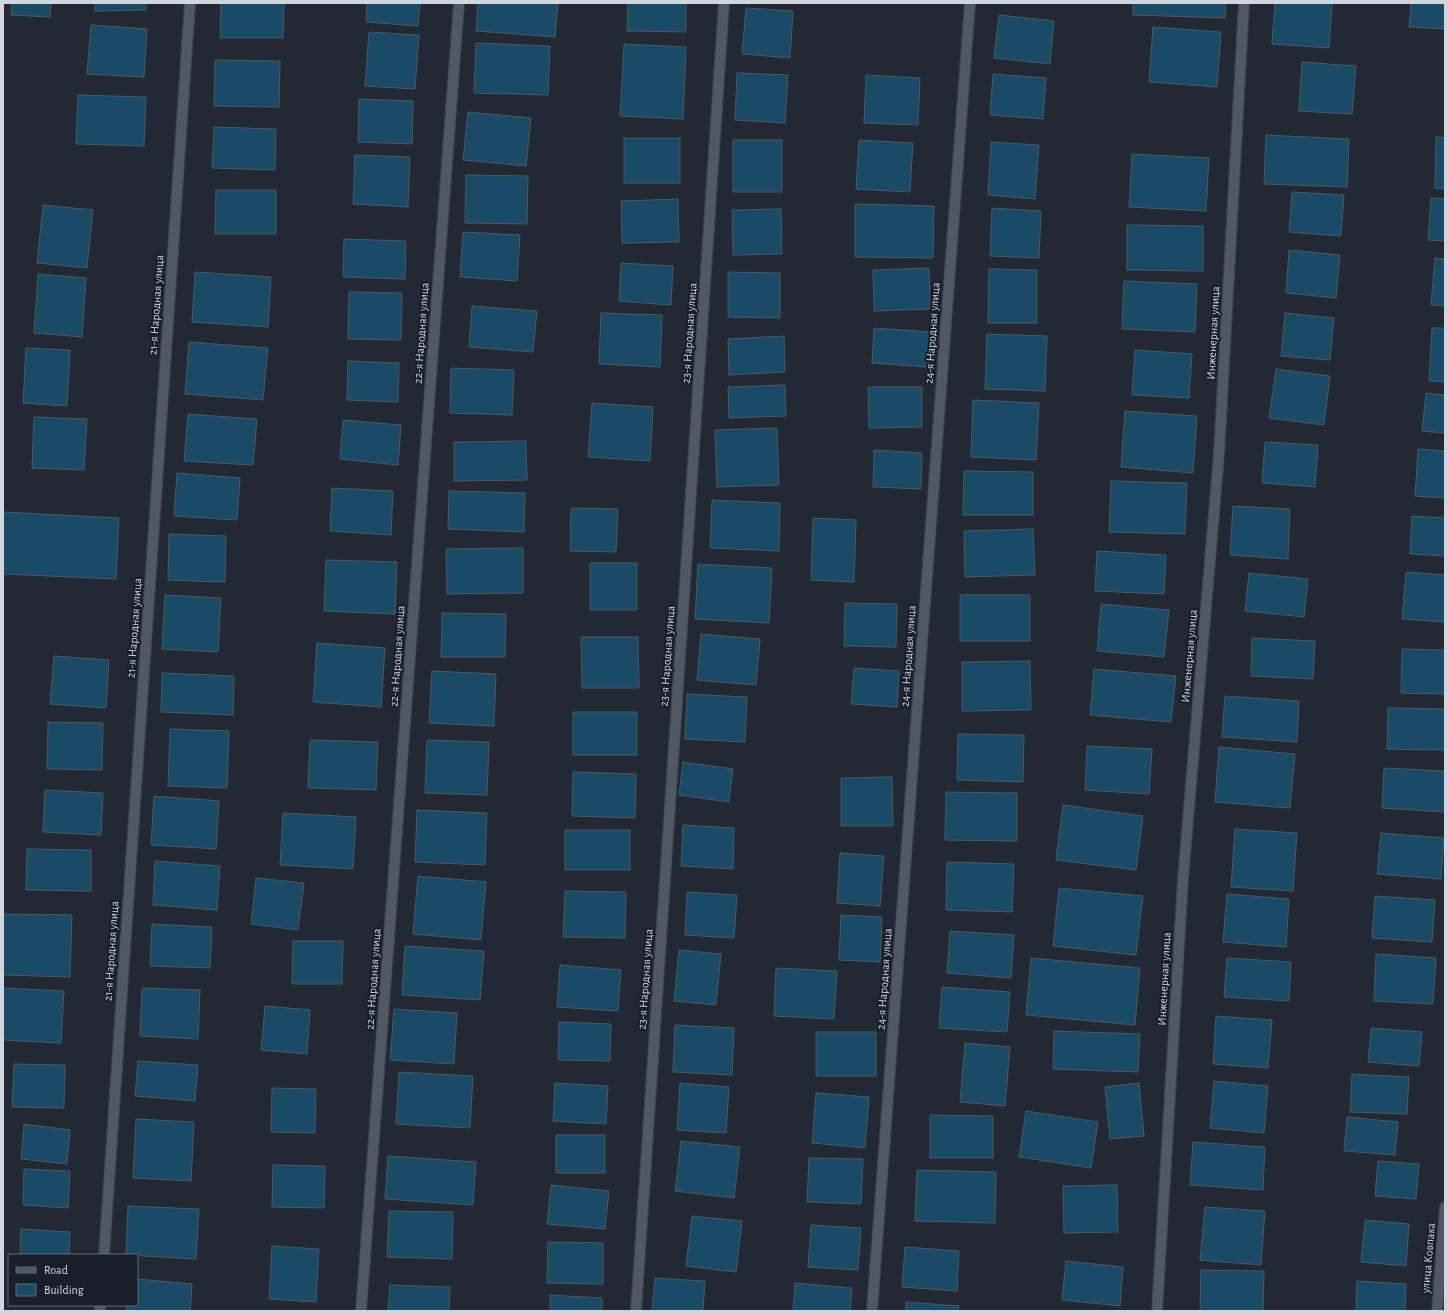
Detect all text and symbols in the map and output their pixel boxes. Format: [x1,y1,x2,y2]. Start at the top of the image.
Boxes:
street label: 21-я Народная улица [147,254,167,355]
street label: 22-я Народная улица [411,281,432,384]
street label: 24-я Народная улица [922,281,943,384]
street label: 23-я Народная улица [679,282,700,384]
street label: Инженерная улица [1205,285,1222,380]
street label: 21-я Народная улица [125,577,145,678]
street label: 22-я Народная улица [387,604,408,707]
street label: 24-я Народная улица [898,604,919,707]
street label: 23-я Народная улица [657,605,678,707]
street label: Инженерная улица [1179,608,1200,703]
street label: 21-я Народная улица [102,900,122,1001]
street label: 22-я Народная улица [363,927,384,1030]
street label: 24-я Народная улица [874,927,895,1030]
street label: 23-я Народная улица [635,928,656,1030]
street label: Инженерная улица [1156,931,1173,1026]
street label: улица Ковпака [1419,1222,1438,1295]
legend [8,1254,138,1306]
text: Road [44,1264,68,1276]
text: Building [44,1284,84,1296]

